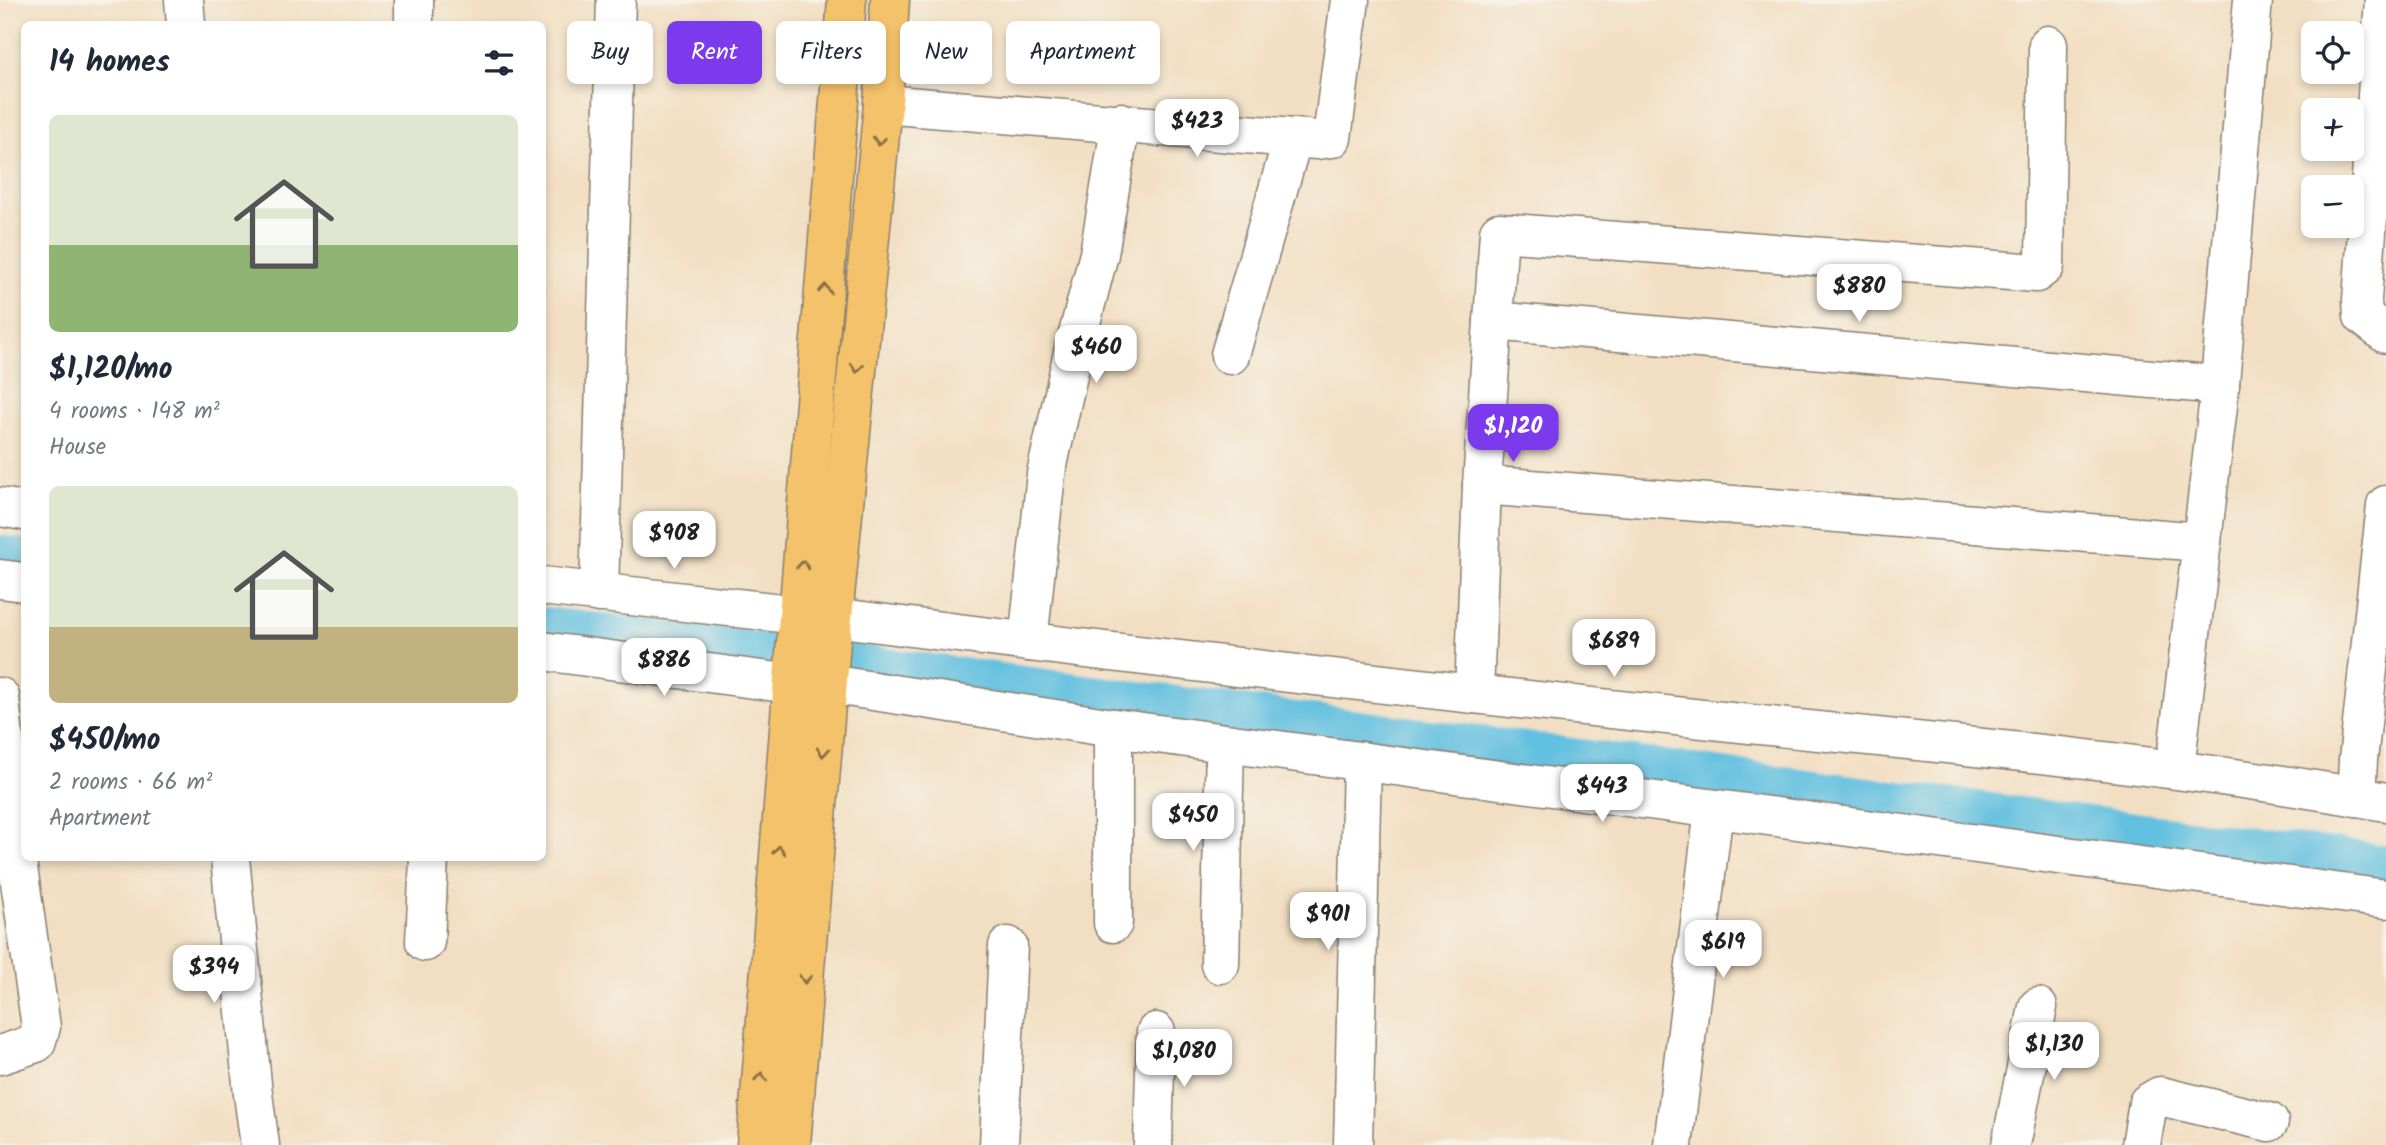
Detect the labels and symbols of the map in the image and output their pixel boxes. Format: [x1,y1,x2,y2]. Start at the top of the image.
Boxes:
pin: $423 [1156,100,1238,159]
one-way arrow [872,136,887,147]
pin: $880 [1818,264,1900,324]
one-way arrow [817,284,832,295]
pin: $460 [1055,326,1137,385]
one-way arrow [850,362,865,374]
pin: $1,120 [1456,405,1570,464]
pin: $908 [633,512,715,571]
one-way arrow [795,559,810,570]
pin: $689 [1573,620,1655,679]
pin: $886 [623,638,705,698]
one-way arrow [816,747,831,758]
pin: $443 [1561,764,1643,824]
pin: $450 [1152,794,1234,853]
one-way arrow [771,844,786,855]
pin: $901 [1287,892,1369,952]
pin: $619 [1682,920,1764,980]
pin: $394 [173,946,255,1005]
one-way arrow [798,974,813,985]
pin: $1,130 [1997,1023,2111,1082]
pin: $1,080 [1127,1030,1241,1089]
one-way arrow [753,1071,768,1082]

